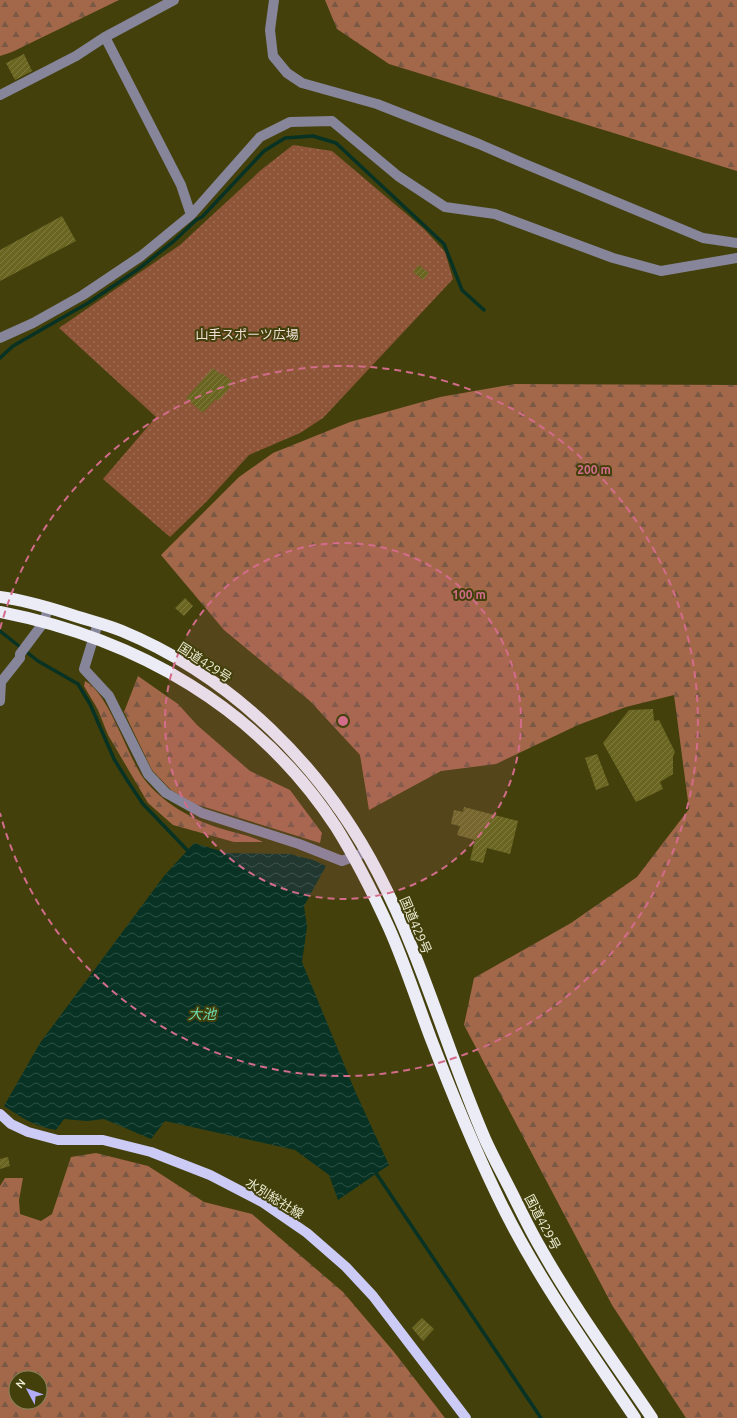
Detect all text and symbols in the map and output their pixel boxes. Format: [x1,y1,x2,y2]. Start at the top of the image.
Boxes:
park label: 山手スポーツ広場 [195,327,299,341]
text: 200 m [577,463,611,476]
text: 100 m [452,588,486,601]
street label: 国道429号 [176,640,234,684]
centre of rings [336,714,350,728]
street label: 国道429号 [398,894,434,956]
water label: 大池 [188,1006,218,1022]
street label: 水別総社線 [244,1175,306,1221]
street label: 国道429号 [523,1192,563,1252]
north arrow [8,1370,48,1410]
text: N [13,1376,28,1390]

